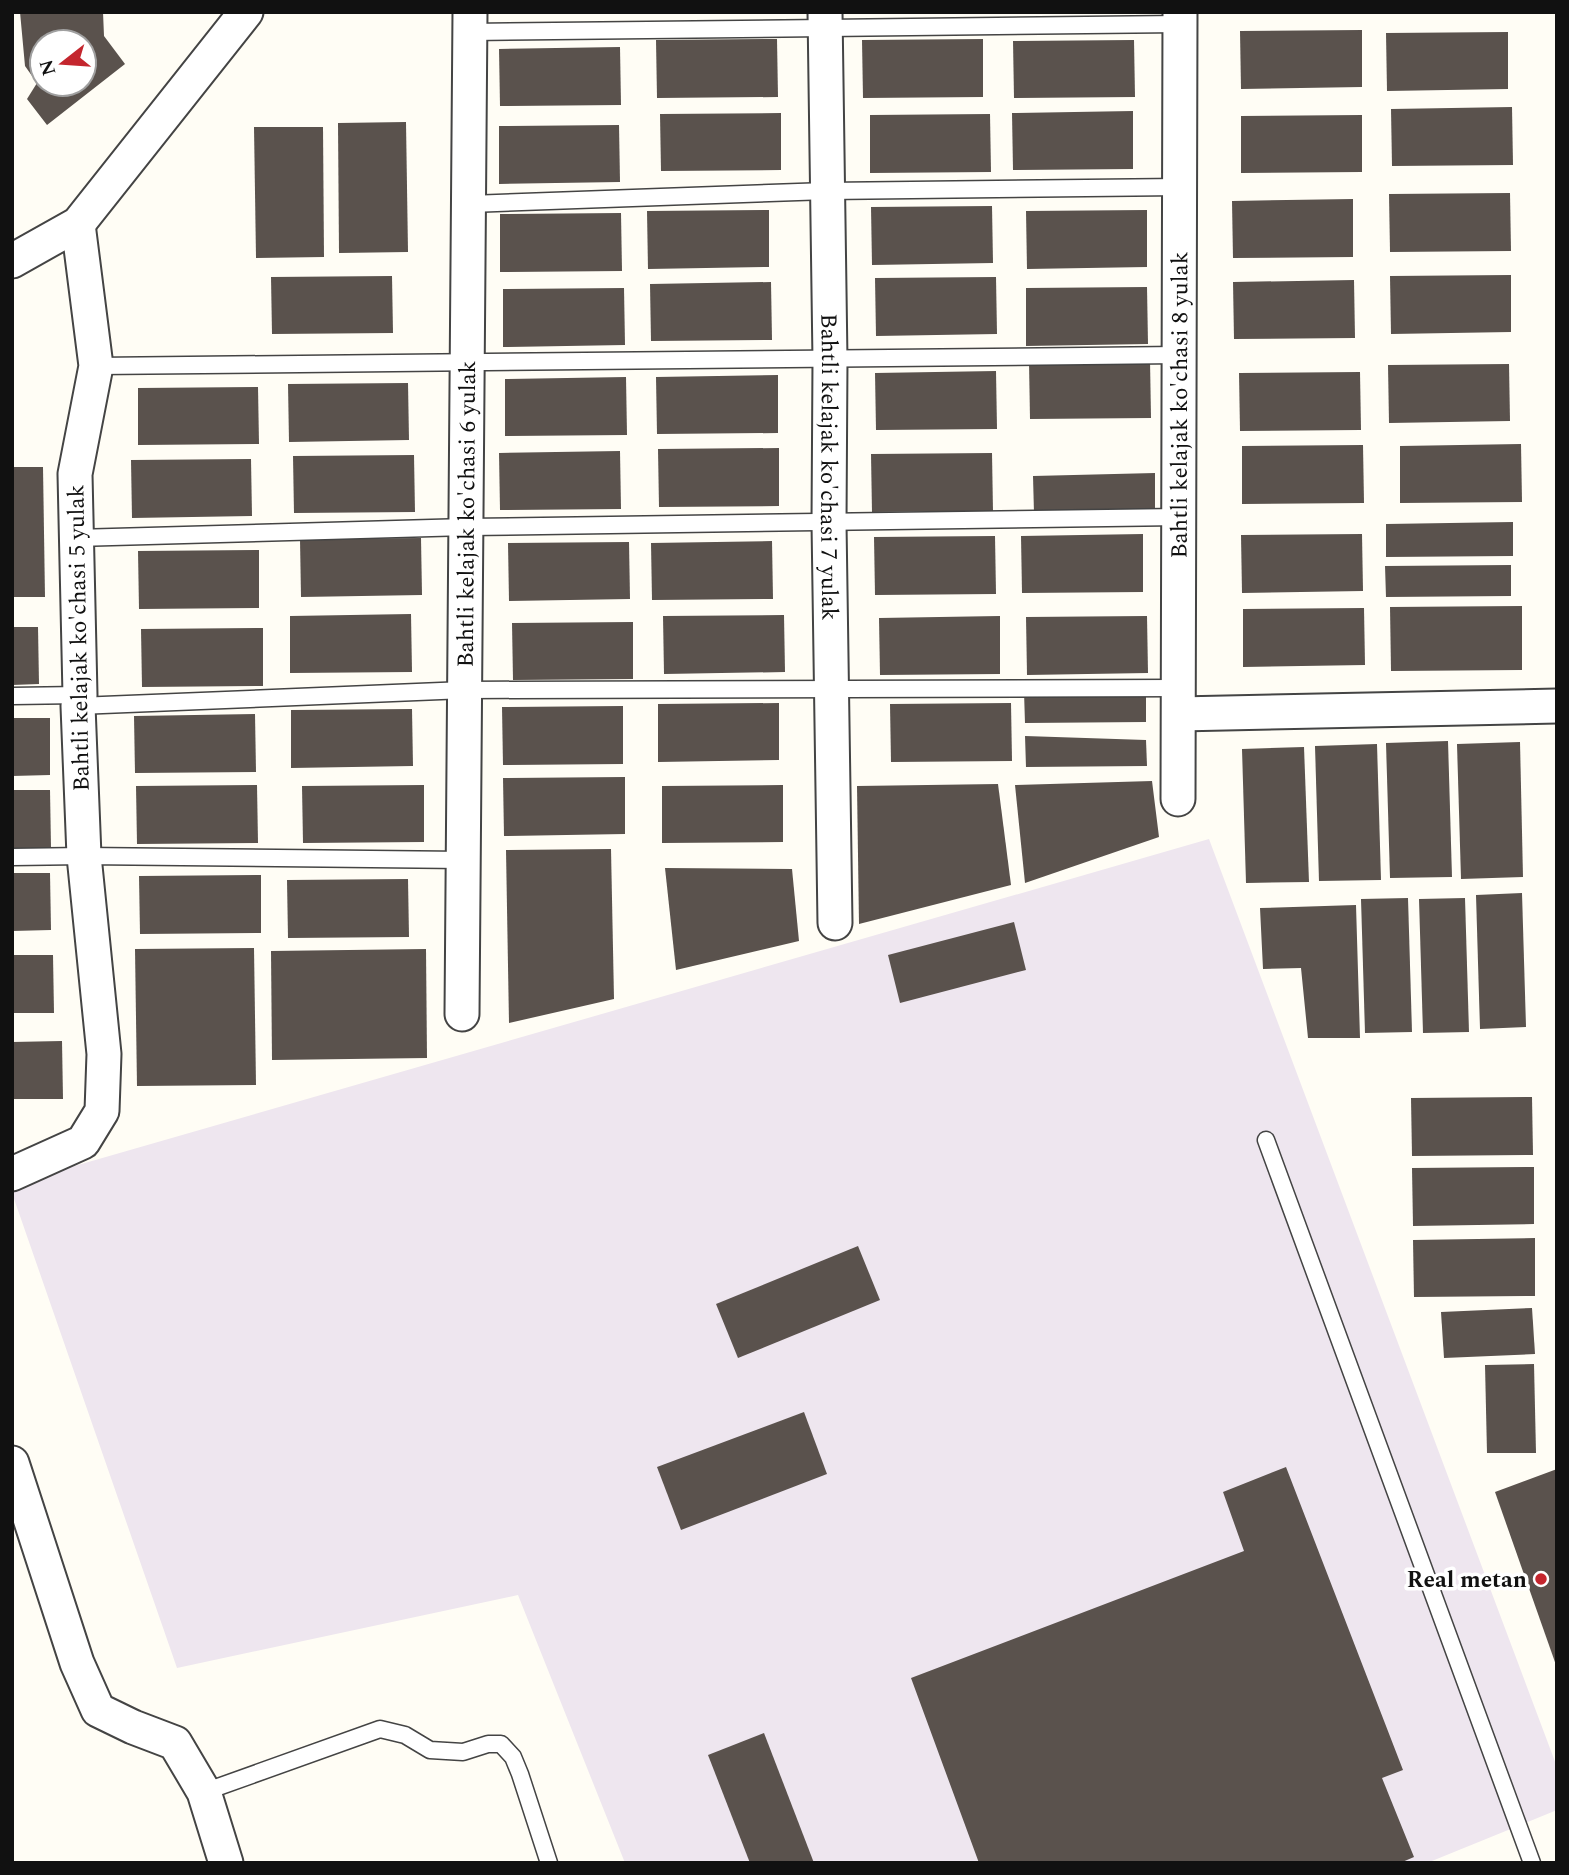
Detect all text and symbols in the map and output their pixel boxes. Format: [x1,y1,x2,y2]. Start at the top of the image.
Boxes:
north arrow [28,28,98,98]
text: N [32,56,64,79]
street label: Bahtli kelajak ko'chasi 8 yulak [1163,251,1198,559]
street label: Bahtli kelajak ko'chasi 7 yulak [810,313,846,621]
street label: Bahtli kelajak ko'chasi 6 yulak [449,360,486,668]
street label: Bahtli kelajak ko'chasi 5 yulak [59,484,100,792]
place label: Real metan [1407,1563,1527,1598]
marker: Real metan [1533,1571,1549,1587]

